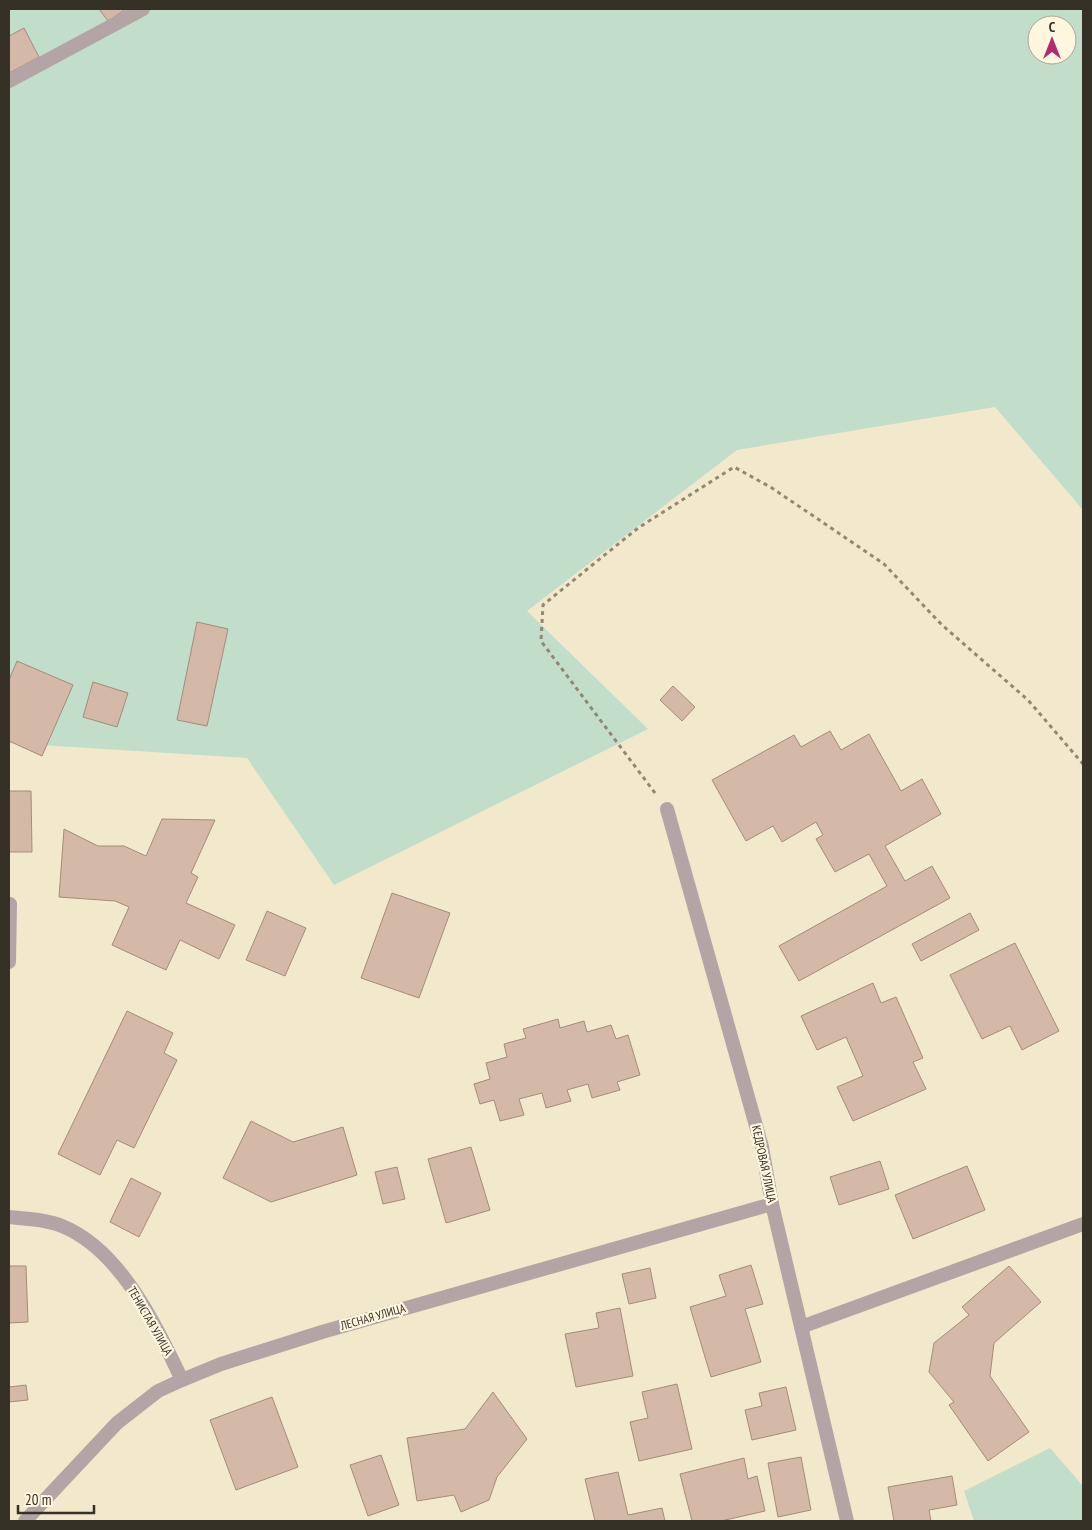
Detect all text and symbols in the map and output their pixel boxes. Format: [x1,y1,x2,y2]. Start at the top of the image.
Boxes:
north arrow [1027,15,1077,65]
text: С [1049,18,1056,36]
street label: КЕДРОВАЯ УЛИЦА [749,1124,780,1204]
street label: ТЕНИСТАЯ УЛИЦА [125,1284,176,1358]
street label: ЛЕСНАЯ УЛИЦА [338,1300,407,1333]
scale bar [18,1482,94,1514]
text: 20 m [25,1490,51,1509]

